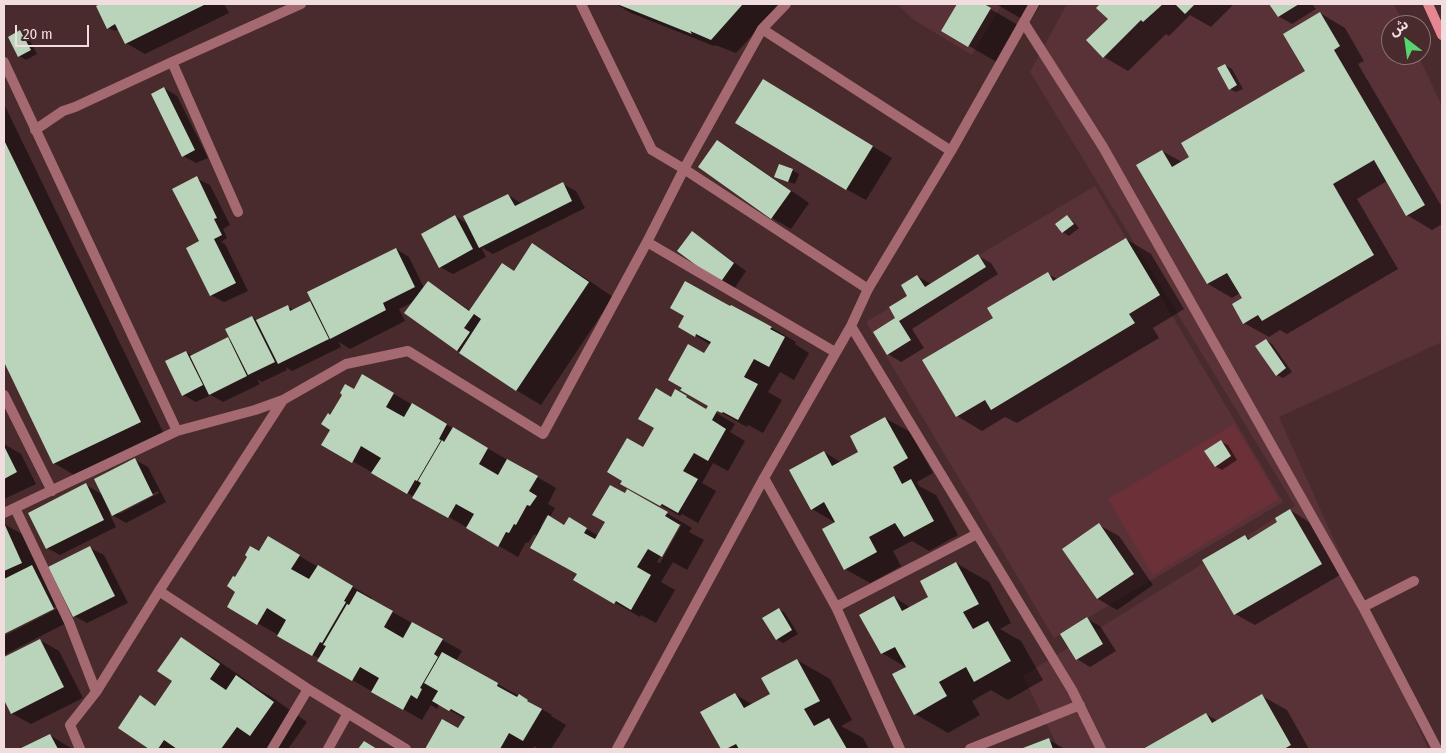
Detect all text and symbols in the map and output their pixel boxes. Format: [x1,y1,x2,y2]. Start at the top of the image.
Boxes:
scale bar [18,15,91,47]
north arrow [1381,15,1431,65]
text: ش [1386,15,1411,40]
text: 20 m [23,25,53,43]

